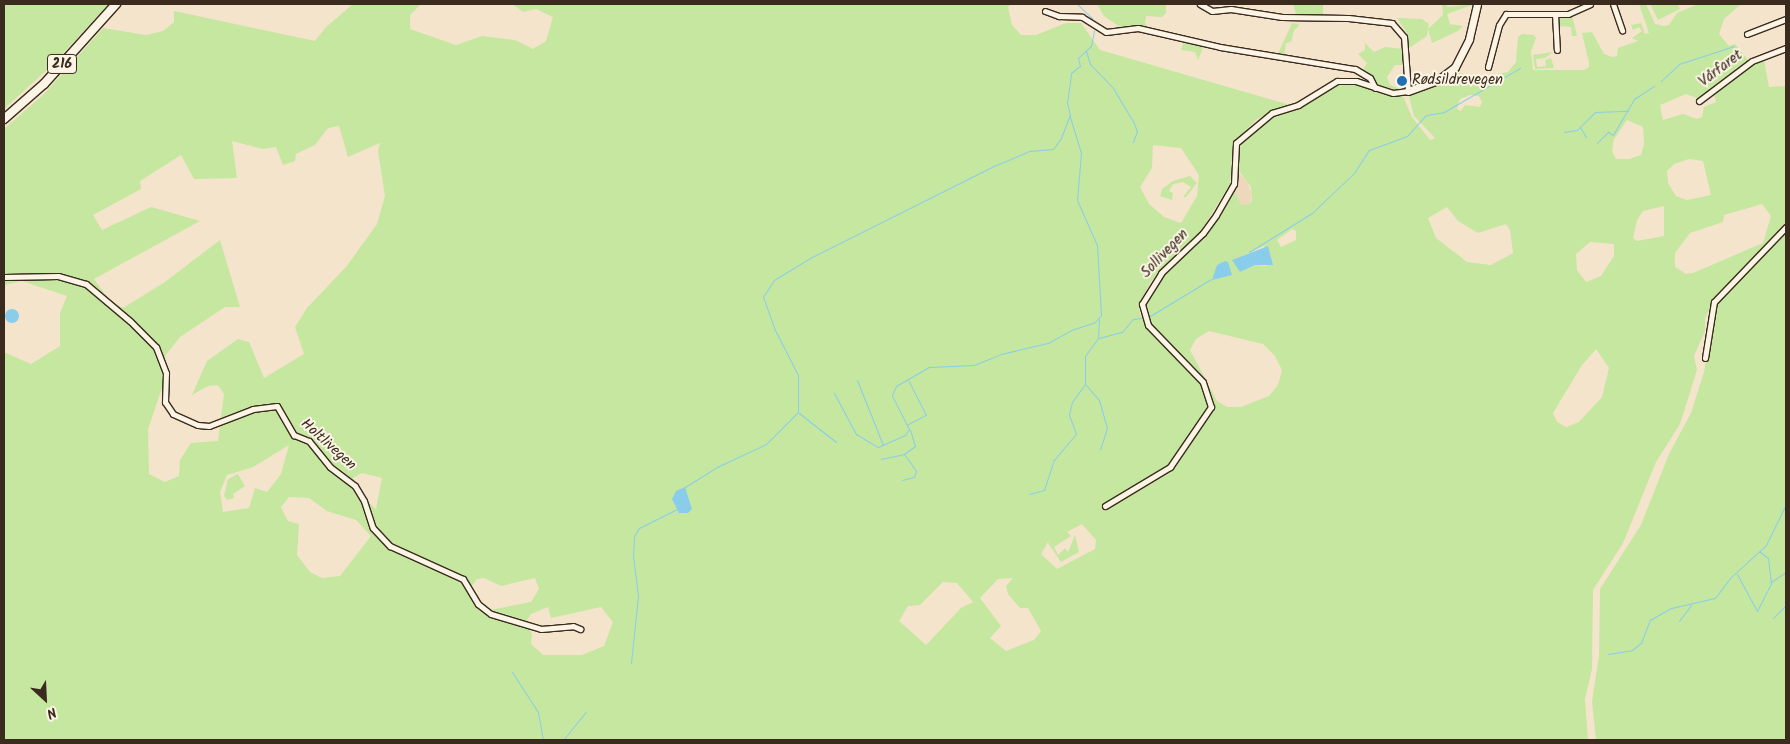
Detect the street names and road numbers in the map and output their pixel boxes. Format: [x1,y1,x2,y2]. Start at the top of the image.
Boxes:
street label: Vårfaret [1696,47,1746,91]
road number: 216 [47,52,77,76]
street label: Sollivegen [1137,226,1193,282]
street label: Holtlivegen [297,415,359,475]

